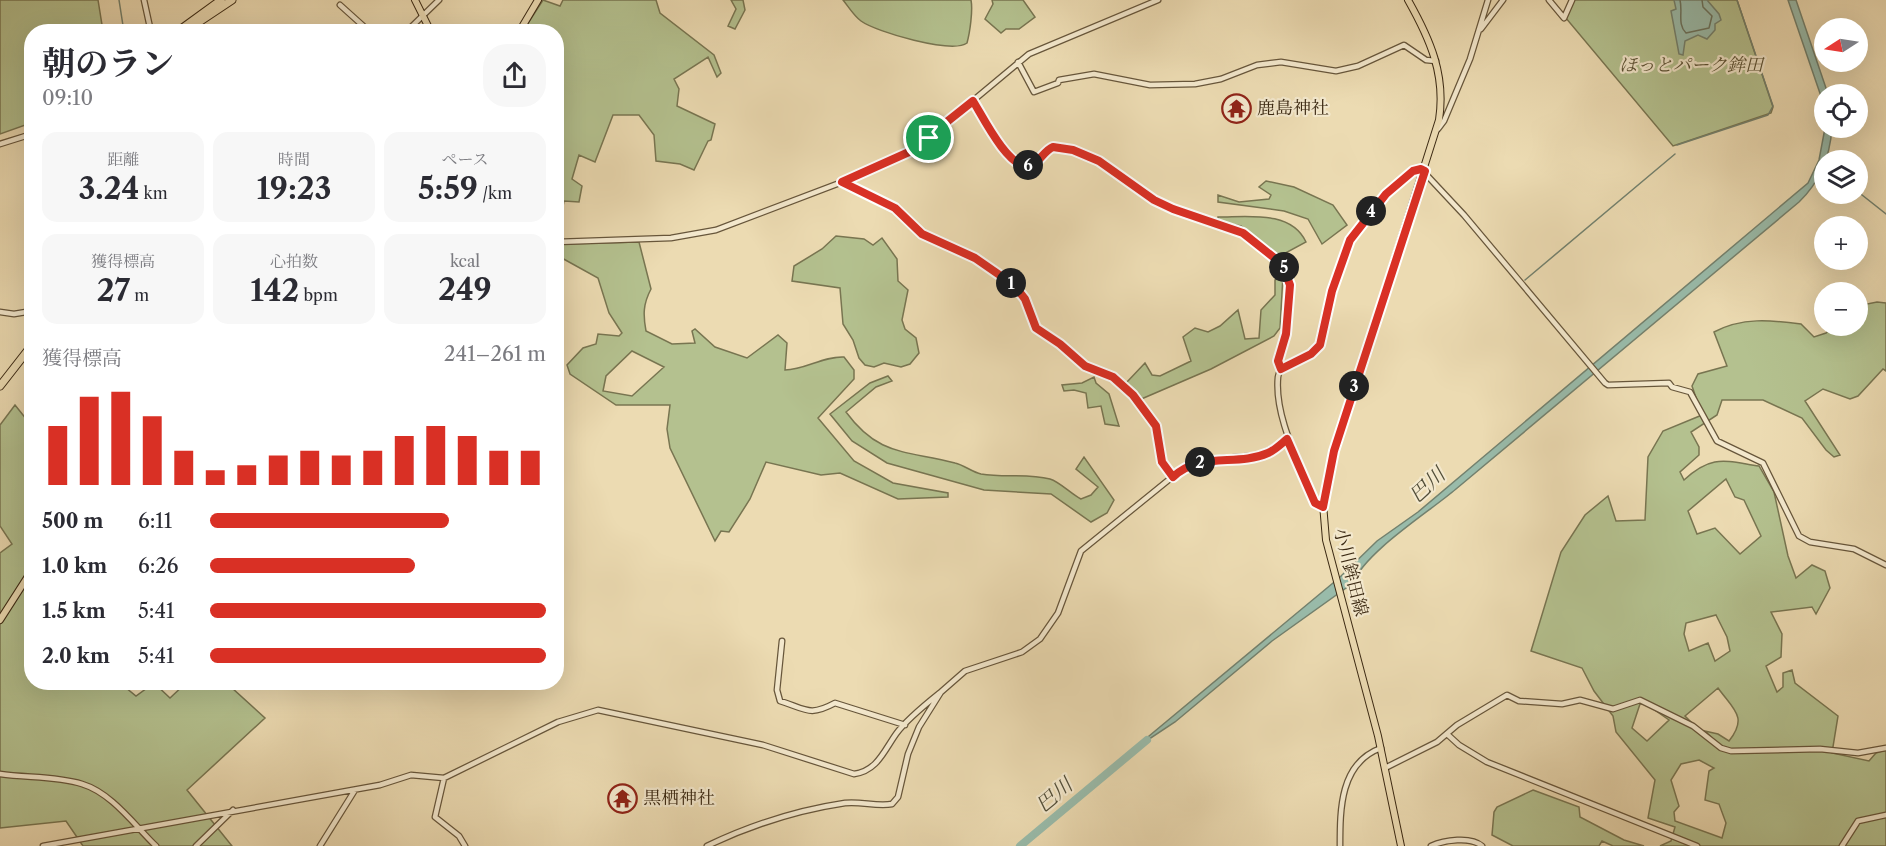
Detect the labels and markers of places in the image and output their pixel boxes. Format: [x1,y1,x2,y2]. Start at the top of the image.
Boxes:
temple icon: 鹿島神社 [1220,92,1252,124]
place label: 鹿島神社 [1257,97,1329,119]
pin [903,112,954,163]
pin: 6 [1013,150,1043,180]
pin: 4 [1356,196,1386,226]
pin: 5 [1269,252,1299,282]
pin: 1 [996,268,1026,298]
pin: 3 [1339,371,1369,401]
pin: 2 [1185,447,1215,477]
temple icon: 黒栖神社 [606,782,638,814]
place label: 黒栖神社 [643,787,715,809]

